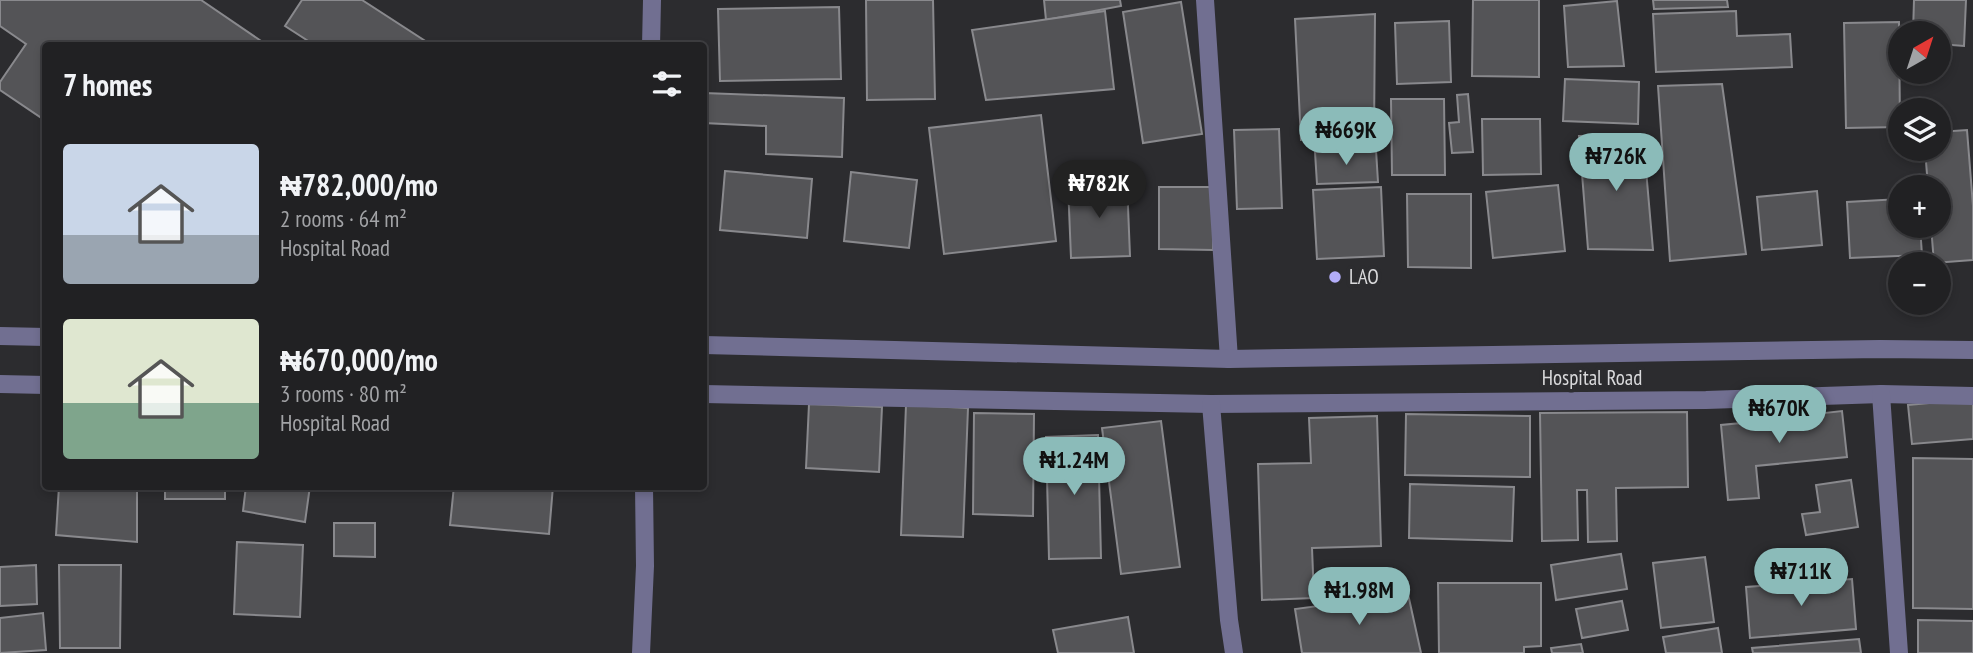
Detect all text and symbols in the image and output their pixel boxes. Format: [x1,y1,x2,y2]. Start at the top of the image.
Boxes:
north arrow [1888,21,1951,84]
map controls [1888,21,1951,315]
text: 7 homes [63,65,152,104]
icon: filters [648,65,686,103]
button: layers [1888,98,1951,161]
pin: ₦669K [1297,108,1395,167]
text: ₦669K [1315,115,1377,144]
pin: ₦726K [1567,134,1665,193]
text: ₦726K [1585,141,1647,170]
pin: ₦782K [1050,160,1148,220]
text: ₦782,000/mo [280,165,438,204]
text: ₦782K [1068,168,1130,197]
icon: home [119,172,203,256]
button: + [1888,175,1951,238]
text: 2 rooms · 64 m² [280,204,407,233]
text: Hospital Road [280,233,390,262]
button: − [1888,252,1951,315]
place label: LAO [1349,263,1379,290]
marker: LAO [1327,269,1343,285]
text: ₦670,000/mo [280,340,438,379]
icon: home [119,347,203,431]
street label: Hospital Road [1542,364,1642,391]
text: 3 rooms · 80 m² [280,379,407,408]
pin: ₦670K [1730,386,1828,445]
text: ₦670K [1748,393,1810,422]
text: Hospital Road [280,408,390,437]
pin: ₦1.24M [1017,438,1131,497]
text: ₦1.24M [1039,445,1109,474]
pin: ₦711K [1752,548,1850,608]
text: ₦711K [1770,556,1832,585]
pin: ₦1.98M [1302,568,1416,627]
text: ₦1.98M [1324,575,1394,604]

